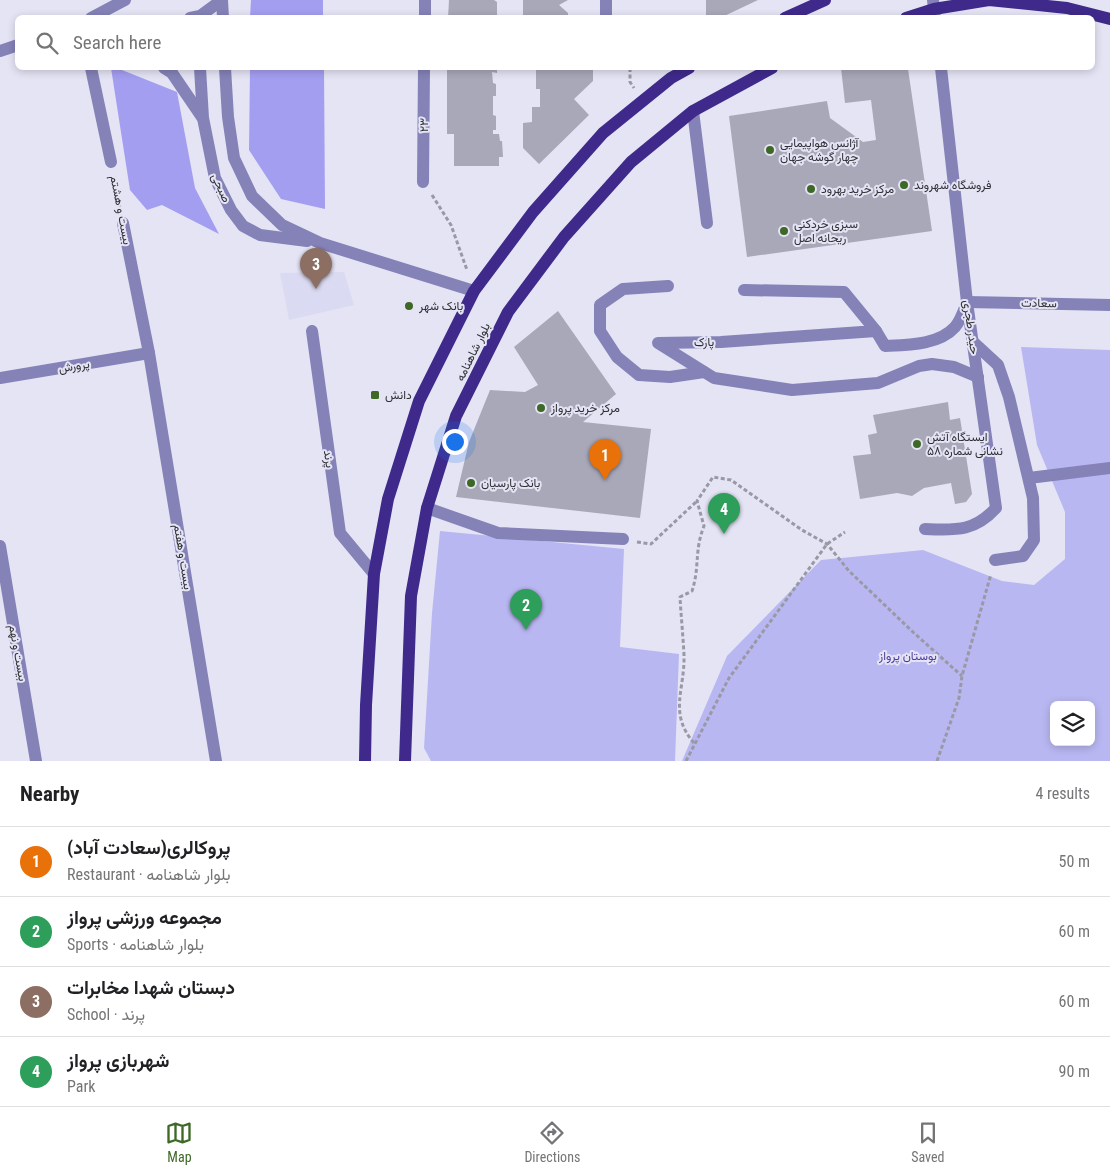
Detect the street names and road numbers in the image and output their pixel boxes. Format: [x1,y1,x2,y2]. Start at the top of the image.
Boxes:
street label: ۲۳ [417,118,431,132]
street label: صبحی [208,171,234,205]
street label: بیست و هشتم [106,174,135,246]
street label: سعادت [1021,296,1057,310]
street label: حیدر طجری [959,299,982,355]
street label: بلوار شاهنامه [453,321,494,384]
street label: پارک [694,335,715,350]
street label: پرورش [57,357,91,376]
street label: پرند [320,449,337,469]
street label: بیست و هفتم [170,523,195,591]
street label: بیست و نهم [5,624,30,682]

